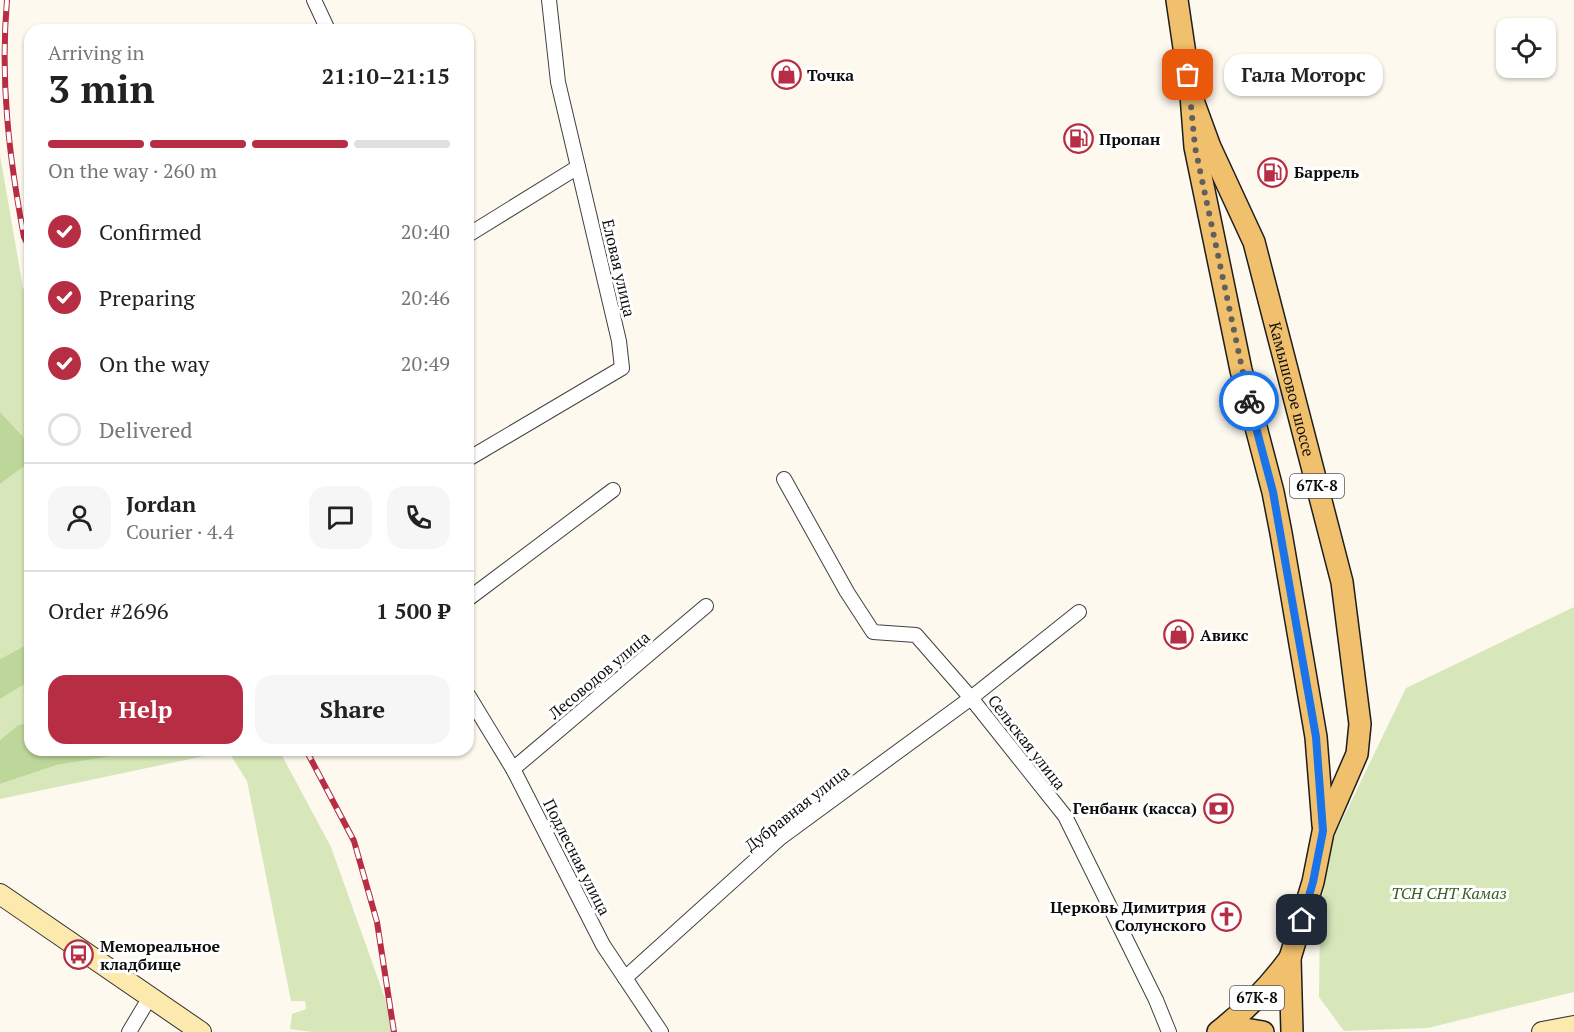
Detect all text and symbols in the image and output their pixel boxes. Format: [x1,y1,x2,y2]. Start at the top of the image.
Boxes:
map controls [1496,18,1556,78]
button: locate [1496,18,1556,78]
text: Arriving in [48,39,144,66]
pin [1162,49,1213,100]
callout: Гала Моторс [1224,54,1383,96]
icon: bag [1171,58,1204,91]
shop icon: Точка [770,59,802,91]
text: 21:10–21:15 [322,61,450,90]
text: Гала Моторс [1241,61,1366,88]
text: 3 min [48,62,155,114]
place label: Точка [807,64,854,86]
fuel station icon: Пропан [1062,123,1094,155]
place label: Пропан [1099,128,1161,150]
fuel station icon: Баррель [1257,156,1289,188]
text: On the way · 260 m [48,157,217,184]
place label: Баррель [1294,161,1359,183]
icon: check [48,215,81,248]
text: Confirmed [99,217,202,246]
street label: Еловая улица [597,217,641,319]
text: 20:40 [401,218,450,245]
icon: check [48,281,81,314]
text: Preparing [99,283,195,312]
text: 20:46 [401,284,450,311]
street label: Камышовое шоссе [1264,319,1320,459]
icon: check [48,347,81,380]
text: On the way [99,349,209,378]
text: 20:49 [401,350,450,377]
courier [1219,371,1279,431]
icon: bike [1233,385,1266,418]
text: Delivered [99,415,192,444]
road number: 67К-8 [1290,474,1344,498]
button: person [48,486,111,549]
button: chat [309,486,372,549]
button: phone [387,486,450,549]
text: Jordan [126,489,196,518]
text: Courier · 4.4 [126,518,234,545]
text: Order #2696 [48,596,168,625]
text: 1 500 ₽ [376,596,450,625]
shop icon: Авикс [1163,619,1195,651]
place label: Авикс [1200,624,1249,646]
street label: Лесоводов улица [543,626,654,725]
button: Help [48,675,243,744]
button: Share [255,675,450,744]
street label: Сельская улица [983,690,1071,794]
street label: Дубравная улица [740,760,854,856]
bank icon: Генбанк (касса) [1202,792,1234,824]
street label: Подлесная улица [538,795,616,919]
place label: Генбанк (касса) [1073,797,1197,819]
park label: ТСН СНТ Камаз [1391,882,1507,904]
pin [1276,894,1327,945]
place label: Церковь Димитрия Солунского [1050,896,1206,936]
church icon: Церковь Димитрия Солунского [1211,900,1243,932]
icon: home [1285,903,1318,936]
place label: Мемореальное кладбище [100,935,220,975]
bus stop icon: Мемореальное кладбище [63,939,95,971]
road number: 67К-8 [1230,986,1284,1010]

